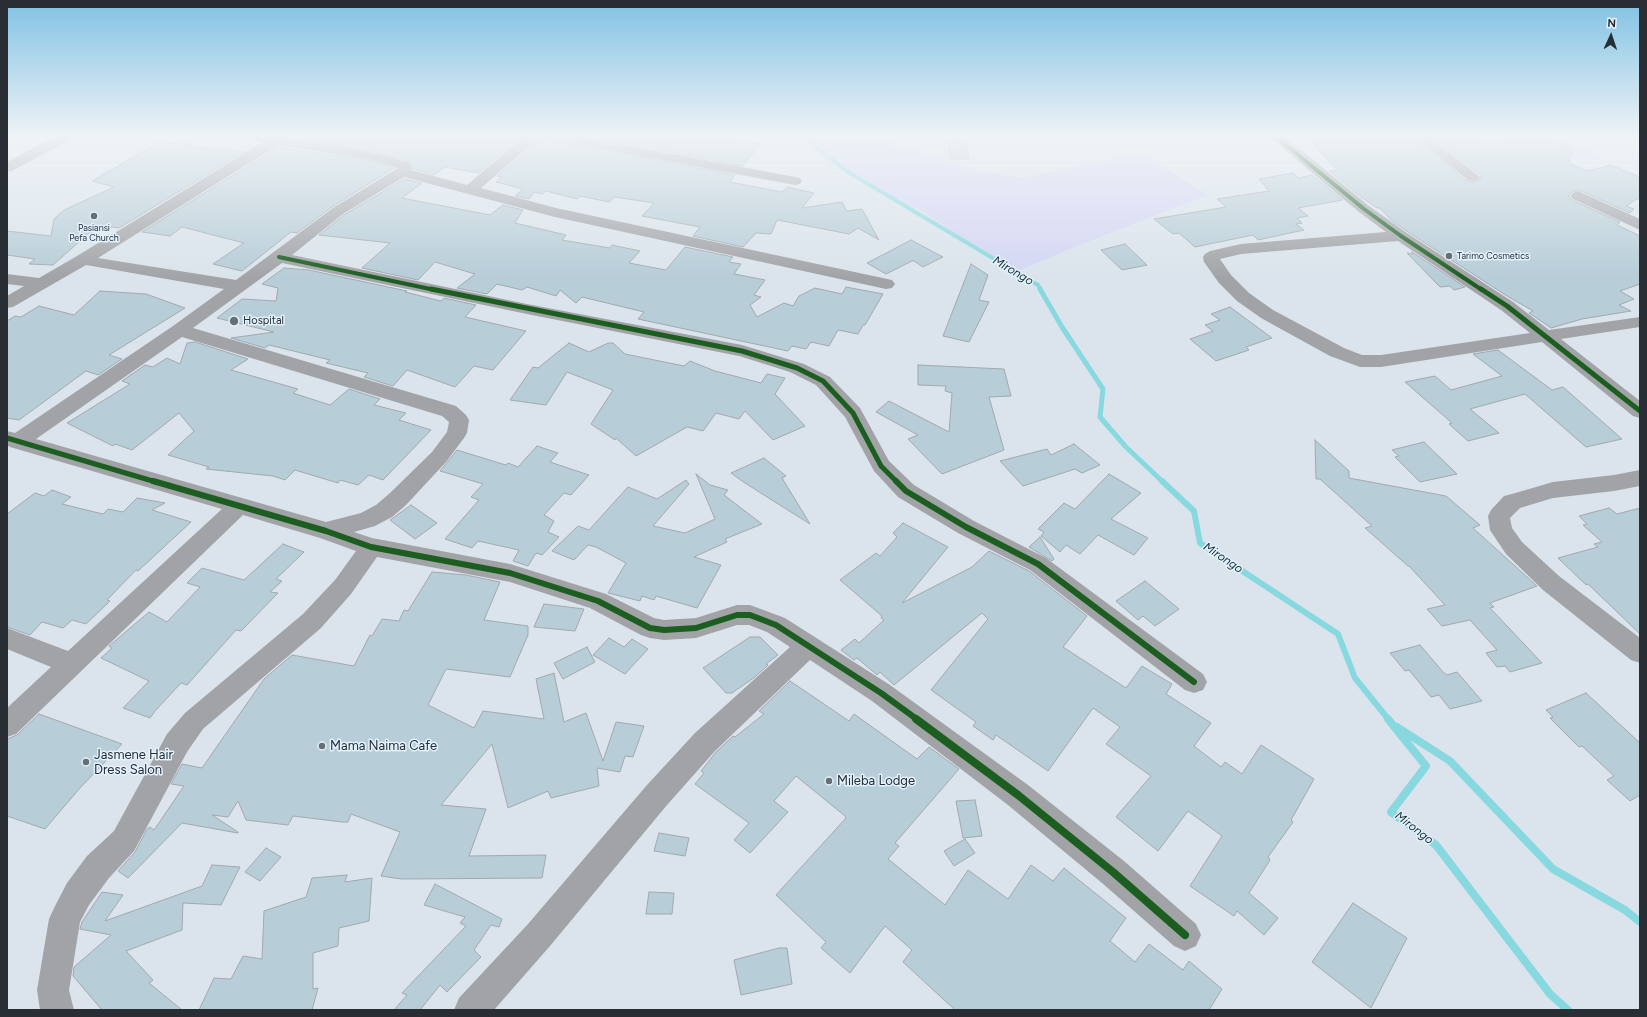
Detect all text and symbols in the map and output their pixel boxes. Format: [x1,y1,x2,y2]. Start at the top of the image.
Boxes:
north arrow [1591,16,1631,56]
text: N [1607,17,1616,30]
marker: Pasiansi Pefa Church [89,211,99,221]
place label: Pasiansi Pefa Church [69,223,119,244]
marker: Tarimo Cosmetics [1444,251,1454,261]
place label: Tarimo Cosmetics [1457,251,1529,261]
water label: Mirongo [990,253,1036,289]
place label: Hospital [243,314,284,328]
marker: Hospital [228,315,240,327]
water label: Mirongo [1200,540,1246,576]
place label: Mama Naima Cafe [330,738,437,754]
marker: Mama Naima Cafe [317,741,327,751]
place label: Jasmene Hair Dress Salon [94,747,173,778]
marker: Jasmene Hair Dress Salon [81,757,91,767]
place label: Mileba Lodge [837,773,915,789]
marker: Mileba Lodge [824,776,834,786]
water label: Mirongo [1392,809,1436,847]

